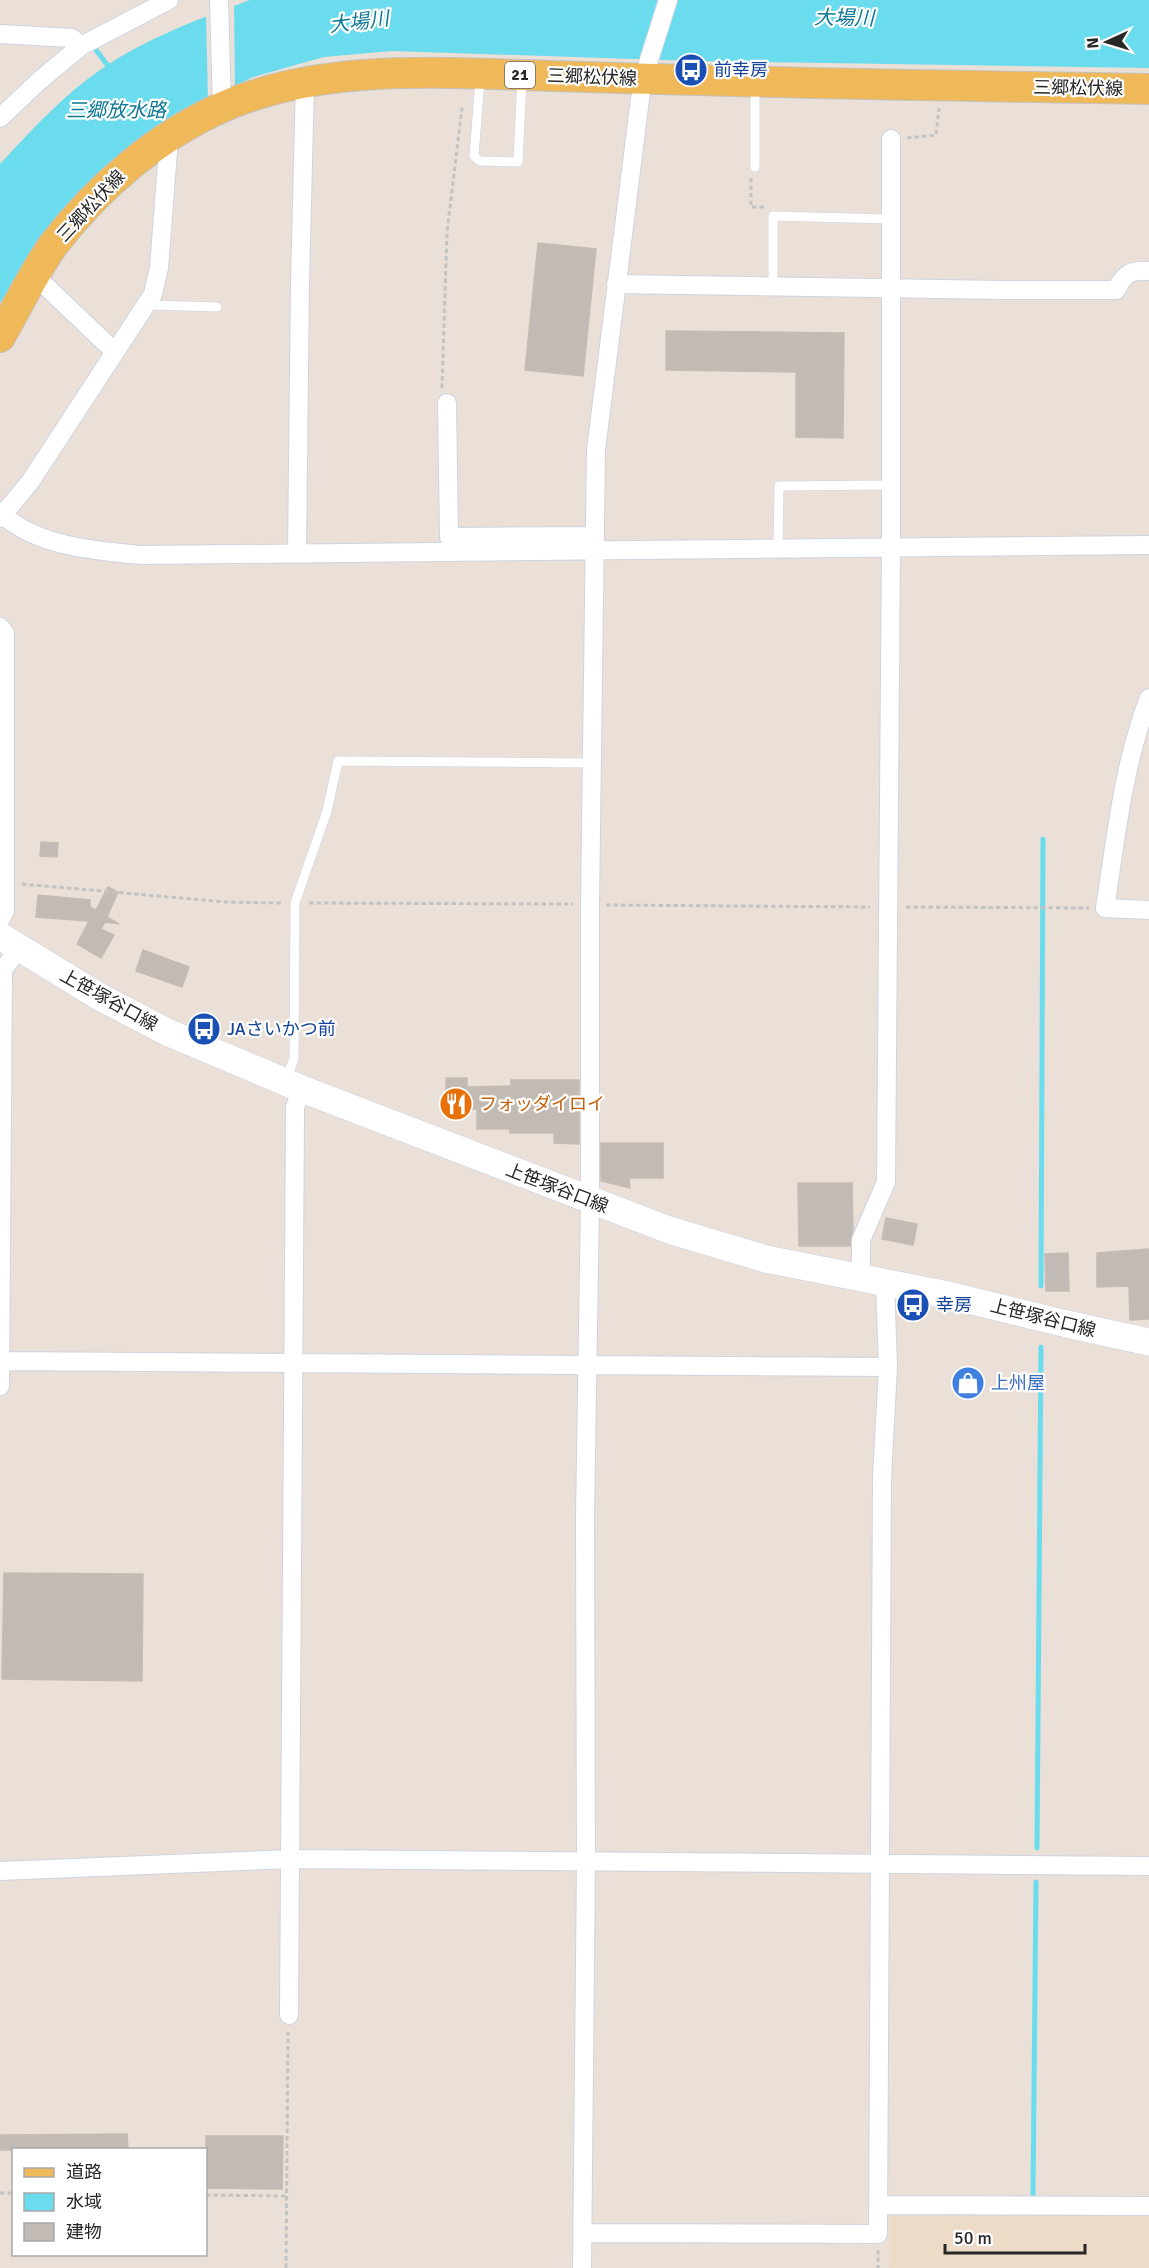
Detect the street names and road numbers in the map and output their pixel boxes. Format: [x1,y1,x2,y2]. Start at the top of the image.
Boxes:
road number: 21 [505,62,535,88]
street label: 三郷松伏線 [547,64,637,90]
street label: 三郷松伏線 [1033,76,1123,100]
street label: 三郷松伏線 [52,166,130,246]
street label: 上笹塚谷口線 [56,964,162,1036]
street label: 上笹塚谷口線 [503,1158,611,1218]
street label: 上笹塚谷口線 [988,1294,1098,1342]

